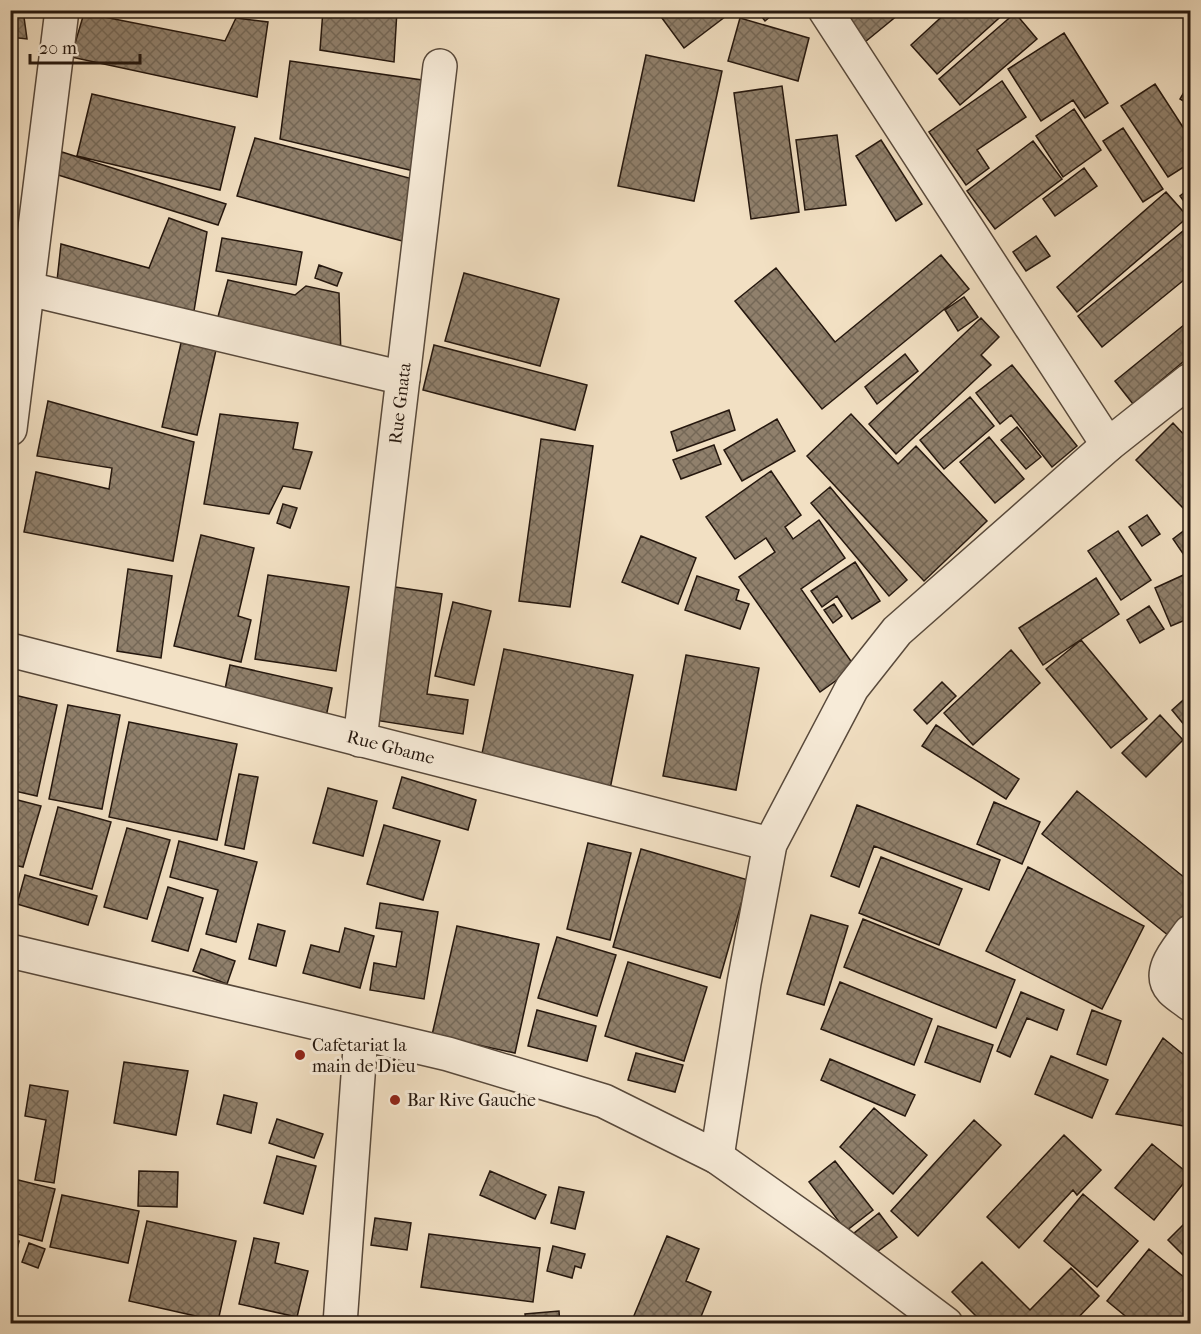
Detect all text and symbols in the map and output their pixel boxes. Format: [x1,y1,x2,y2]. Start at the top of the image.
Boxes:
scale bar [30,27,140,65]
text: 20 m [39,38,77,59]
street label: Rue Gnata [385,361,416,445]
street label: Rue Gbame [344,726,437,769]
place label: Cafetariat la main de Dieu [312,1035,415,1077]
marker: Cafetariat la main de Dieu [293,1048,307,1062]
place label: Bar Rive Gauche [407,1090,536,1111]
marker: Bar Rive Gauche [388,1093,402,1107]

